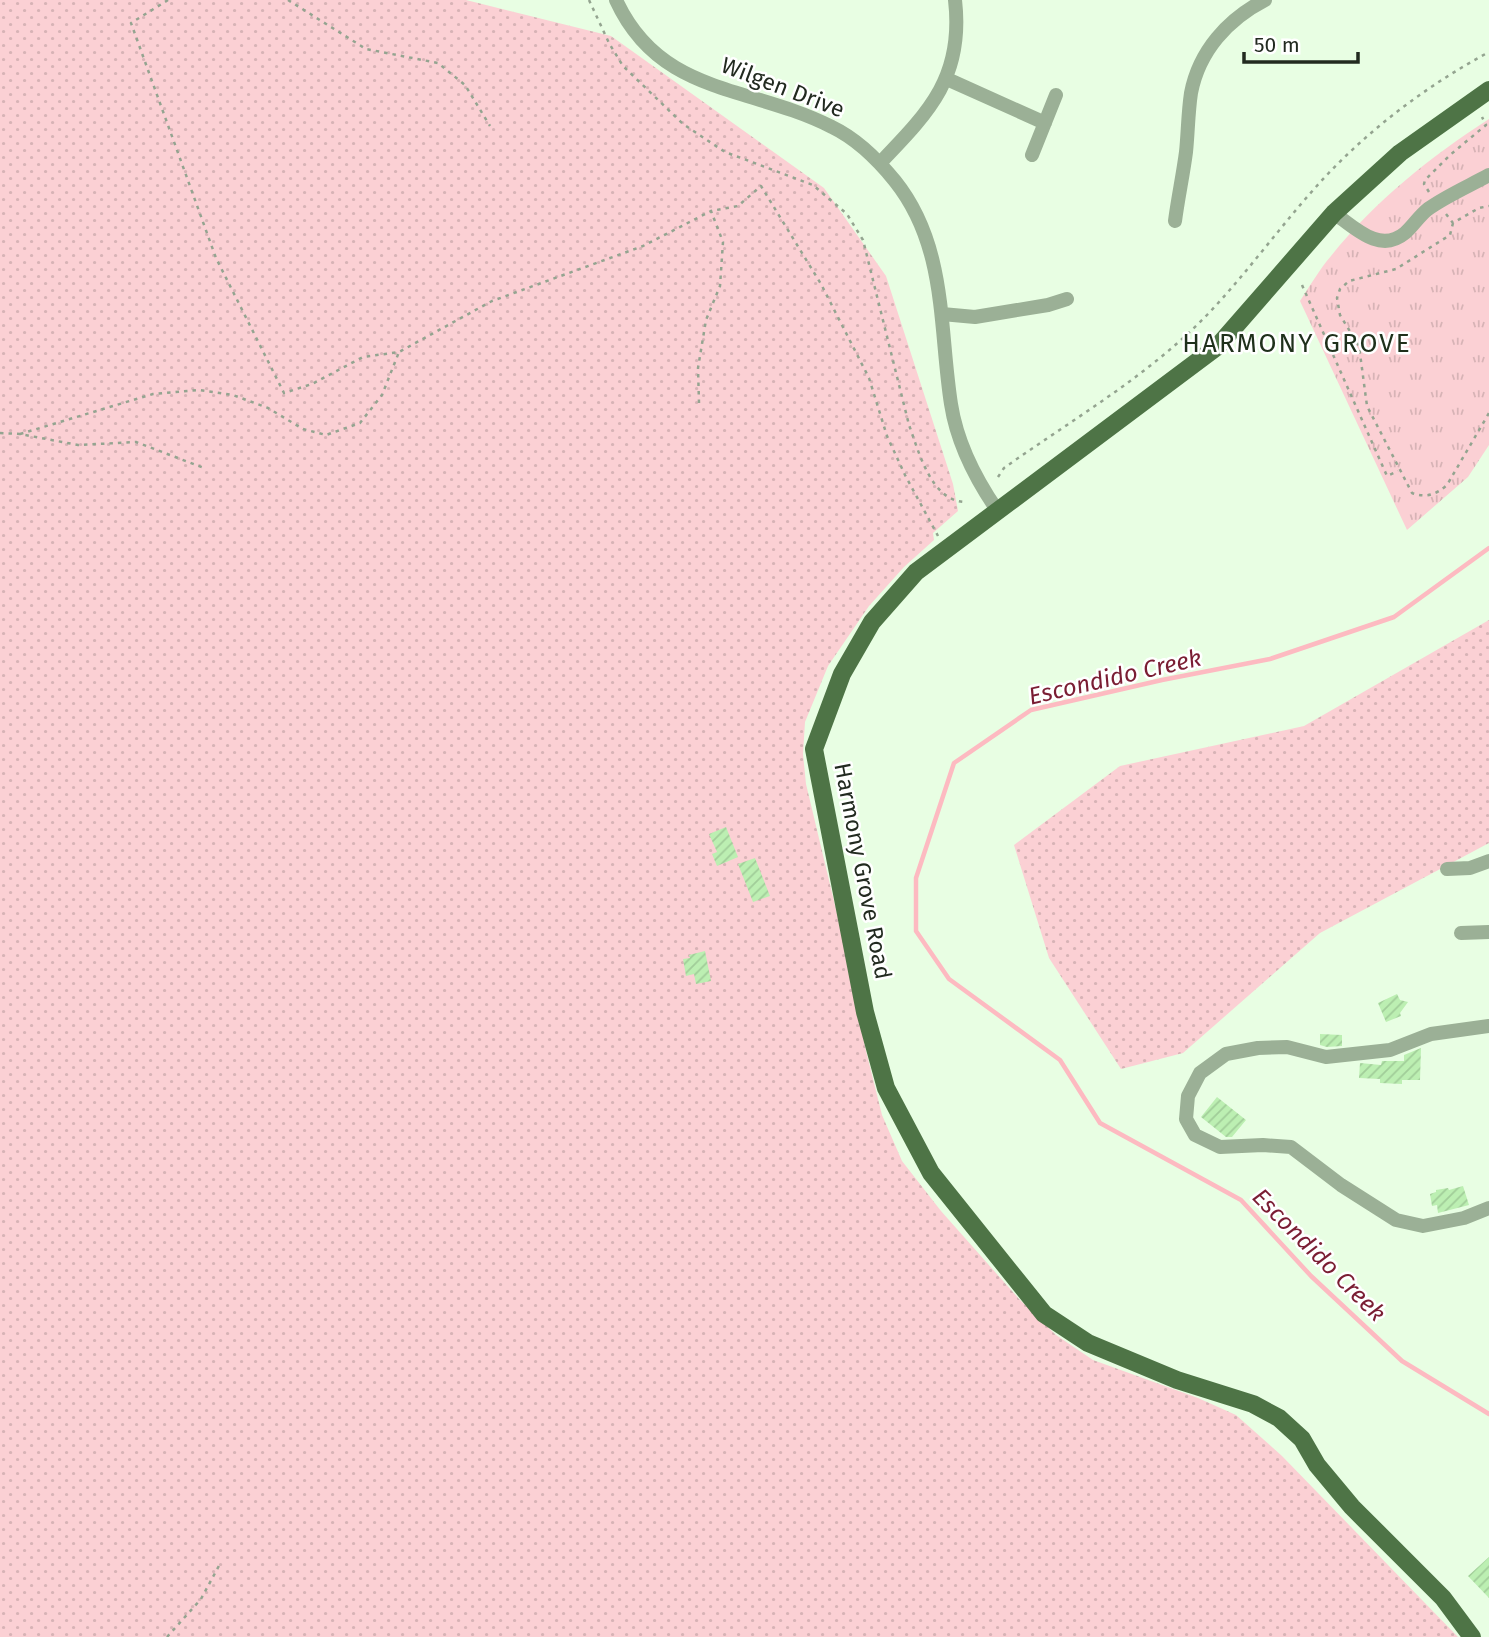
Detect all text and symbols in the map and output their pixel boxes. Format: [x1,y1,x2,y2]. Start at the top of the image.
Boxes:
scale bar [1244,21,1358,65]
text: 50 m [1254,32,1300,58]
street label: Wilgen Drive [717,51,849,123]
district label: HARMONY GROVE [1182,328,1412,359]
water label: Escondido Creek [1026,644,1204,710]
street label: Harmony Grove Road [828,760,898,982]
water label: Escondido Creek [1247,1183,1391,1327]

